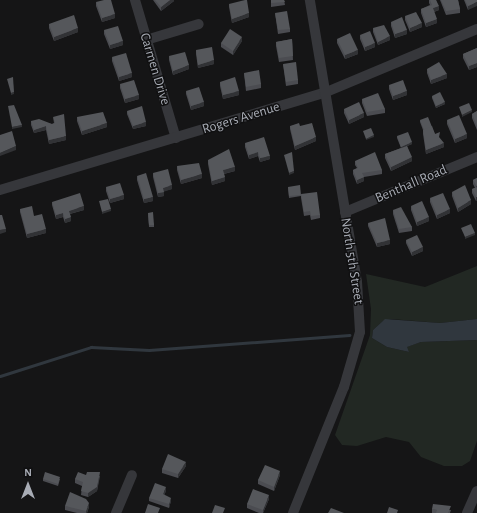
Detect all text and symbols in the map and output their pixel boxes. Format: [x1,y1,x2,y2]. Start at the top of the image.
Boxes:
street label: Carmen Drive [136,31,174,107]
street label: Rogers Avenue [200,98,282,138]
street label: Benthall Road [373,161,449,207]
street label: North 5th Street [337,216,367,306]
north arrow [8,465,48,505]
text: N [24,467,32,478]

